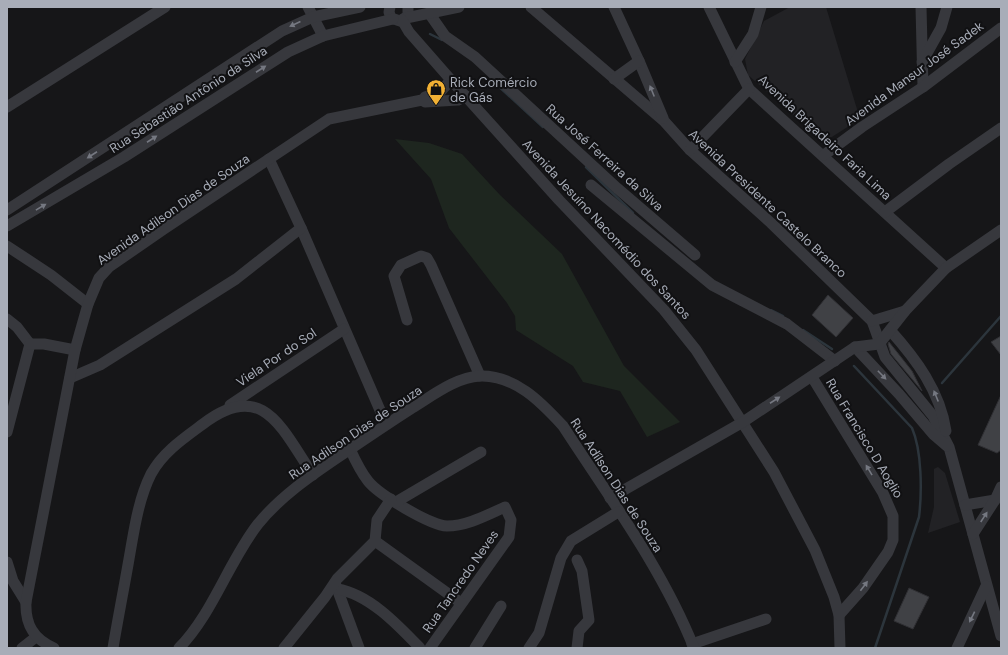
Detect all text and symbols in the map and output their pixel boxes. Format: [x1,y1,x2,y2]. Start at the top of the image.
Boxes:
street label: Avenida Mansur José Sadek [842,17,987,129]
one-way arrow [289,22,301,28]
street label: Rua Sebastião Antônio da Silva [106,42,270,157]
one-way arrow [255,65,267,72]
street label: Avenida Brigadeiro Faria Lima [754,71,895,204]
place label: Rick Comércio de Gás [450,74,537,106]
shop icon: Rick Comércio de Gás [425,78,447,106]
one-way arrow [648,84,654,96]
street label: Rua José Ferreira da Silva [542,100,667,215]
street label: Avenida Presidente Castelo Branco [685,125,851,282]
one-way arrow [147,135,157,143]
street label: Avenida Jesuíno Nacomédio dos Santos [519,136,695,323]
street label: Avenida Adilson Dias de Souza [94,150,253,269]
one-way arrow [87,151,97,159]
one-way arrow [36,203,46,211]
street label: Viela Por do Sol [233,324,320,391]
one-way arrow [877,370,887,380]
street label: Rua Francisco D Aoglio [822,375,907,502]
street label: Rua Adilson Dias de Souza [285,381,425,483]
one-way arrow [932,390,938,402]
one-way arrow [769,397,781,404]
street label: Rua Adílson Dias de Souza [567,415,666,556]
one-way arrow [865,465,873,475]
one-way arrow [980,512,988,522]
street label: Rua Tancredo Neves [419,527,502,636]
one-way arrow [860,580,869,591]
one-way arrow [968,611,975,623]

